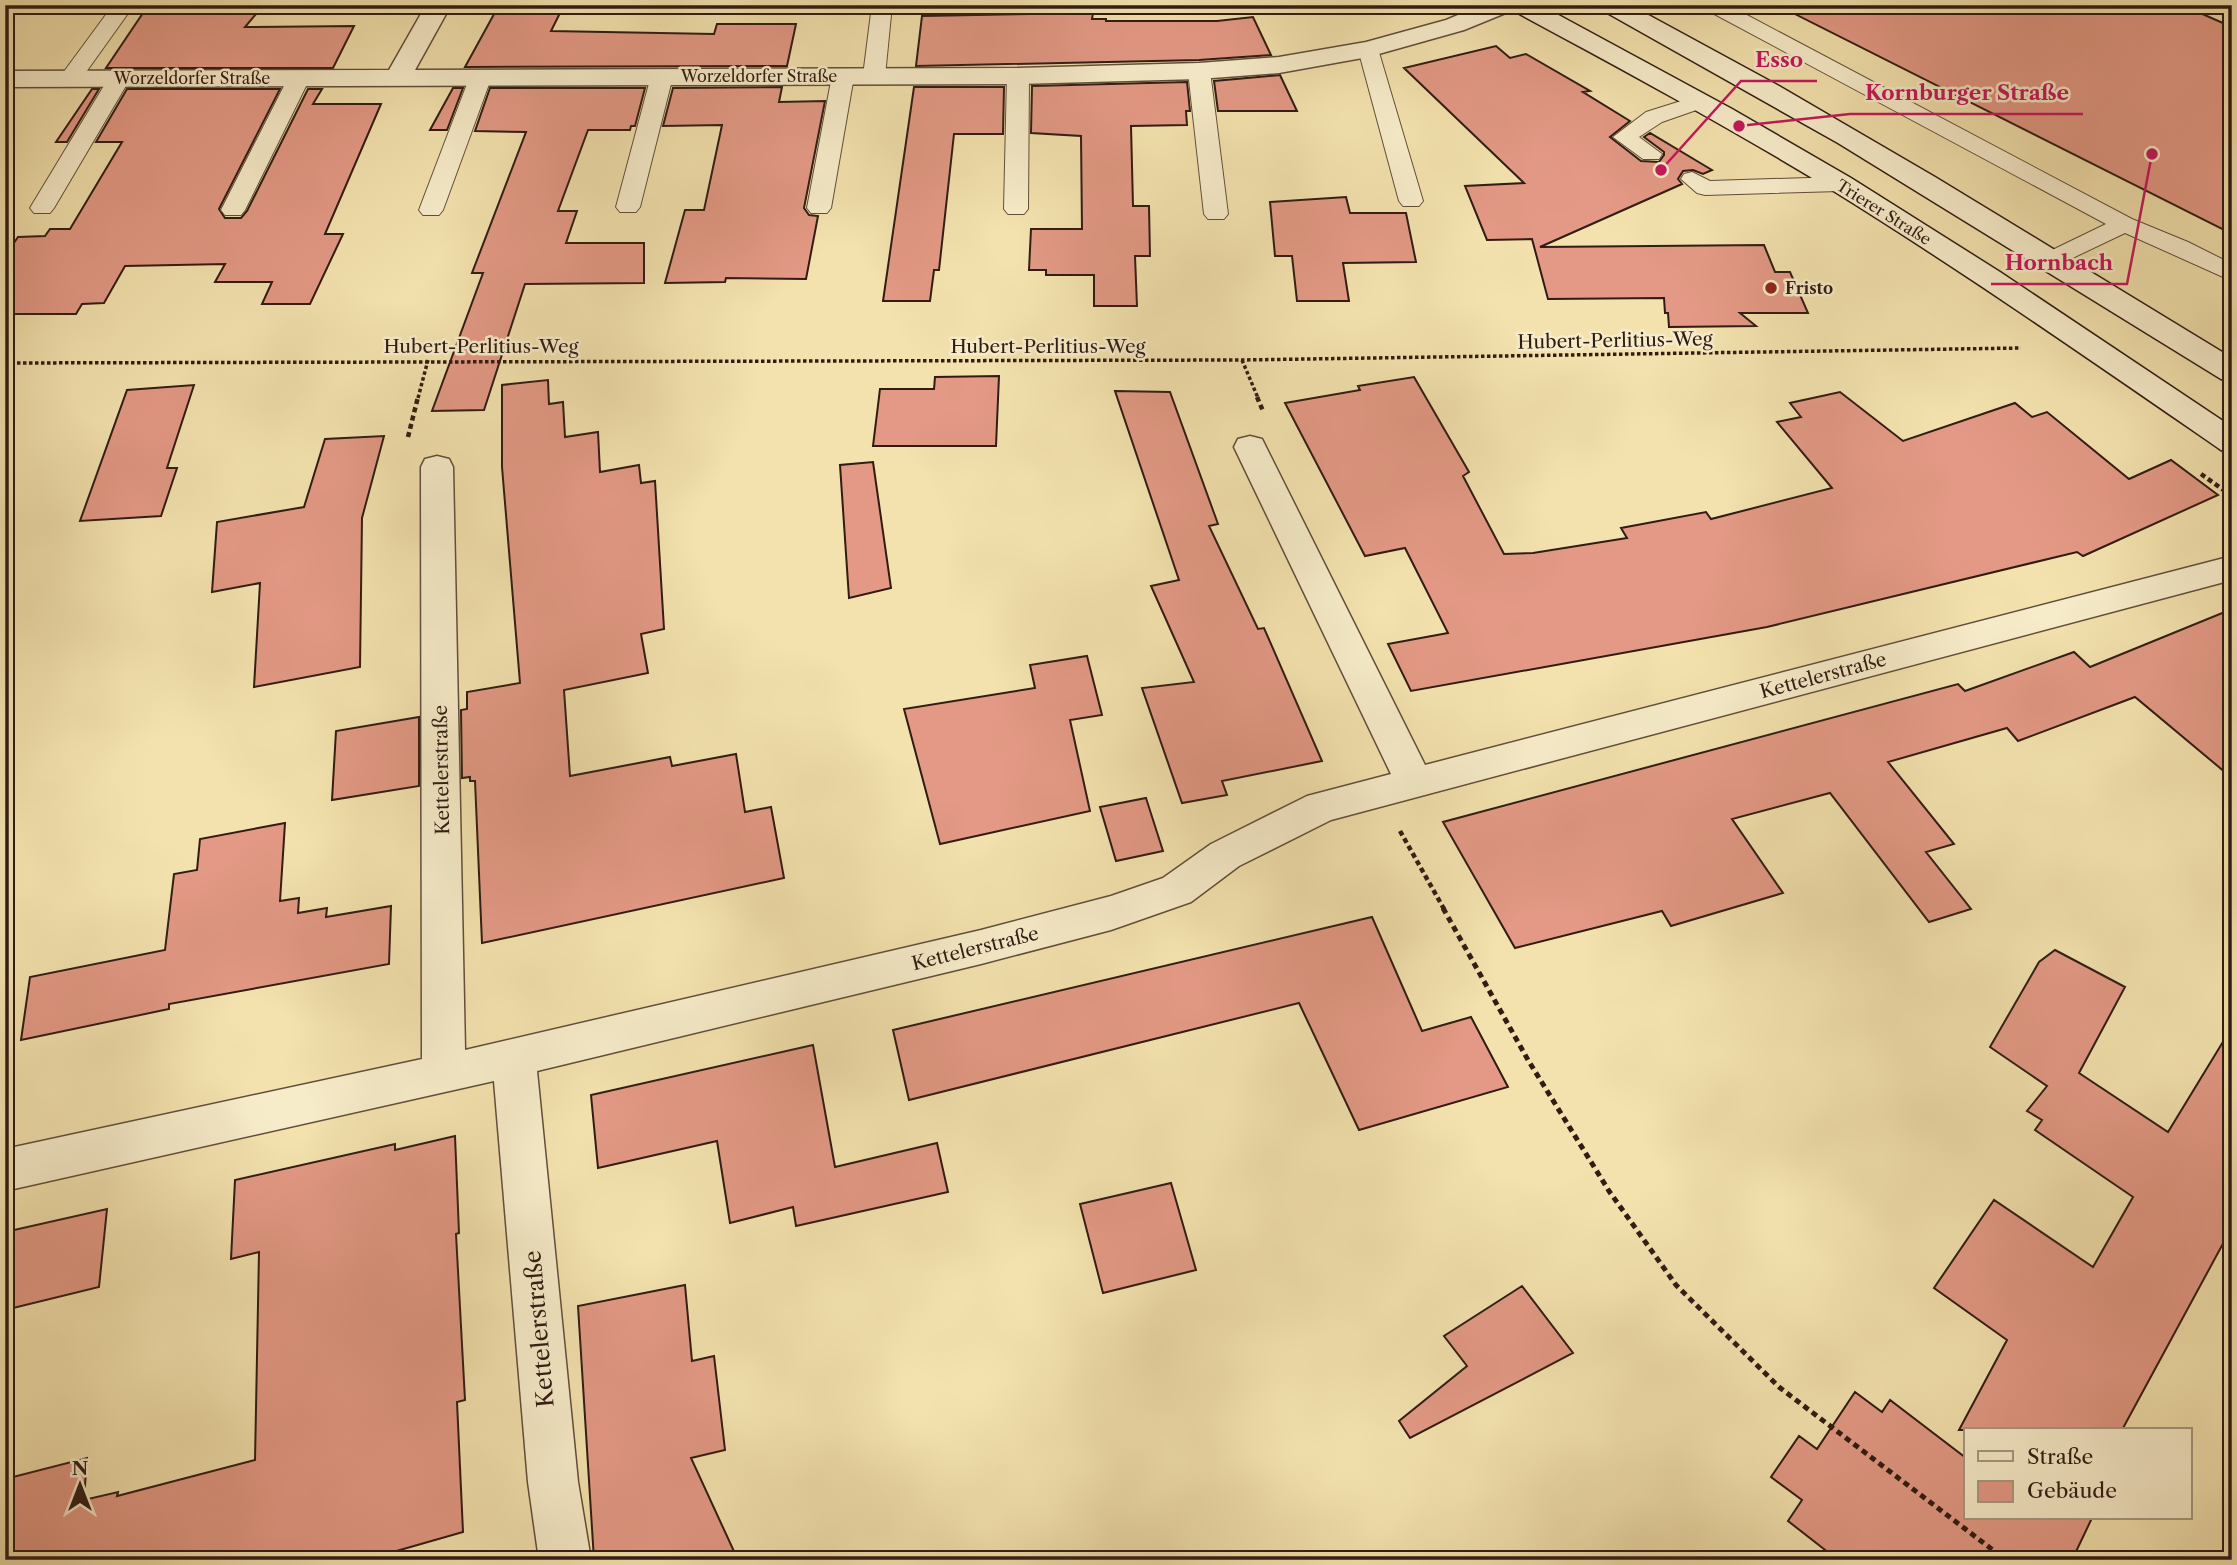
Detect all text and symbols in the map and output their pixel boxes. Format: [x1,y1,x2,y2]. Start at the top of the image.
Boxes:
callout: Esso [1741,39,1817,81]
text: Esso [1755,47,1803,72]
street label: Worzeldorfer Straße [680,66,837,86]
street label: Worzeldorfer Straße [113,68,270,88]
callout: Kornburger Straße [1850,72,2083,114]
text: Kornburger Straße [1865,80,2069,105]
street label: Trierer Straße [1833,175,1935,249]
callout: Hornbach [1991,242,2127,284]
text: Hornbach [2005,250,2114,275]
place label: Fristo [1785,278,1833,298]
marker: Fristo [1763,280,1779,296]
street label: Hubert-Perlitius-Weg [1517,327,1714,354]
street label: Hubert-Perlitius-Weg [383,335,580,358]
street label: Hubert-Perlitius-Weg [950,335,1147,358]
street label: Kettelerstraße [1757,648,1889,703]
street label: Kettelerstraße [429,705,454,835]
street label: Kettelerstraße [909,922,1041,975]
street label: Kettelerstraße [518,1249,560,1409]
legend [1964,1428,2192,1520]
text: Straße [2027,1444,2093,1469]
north arrow [46,1450,116,1520]
text: N [72,1457,88,1480]
text: Gebäude [2027,1478,2117,1503]

